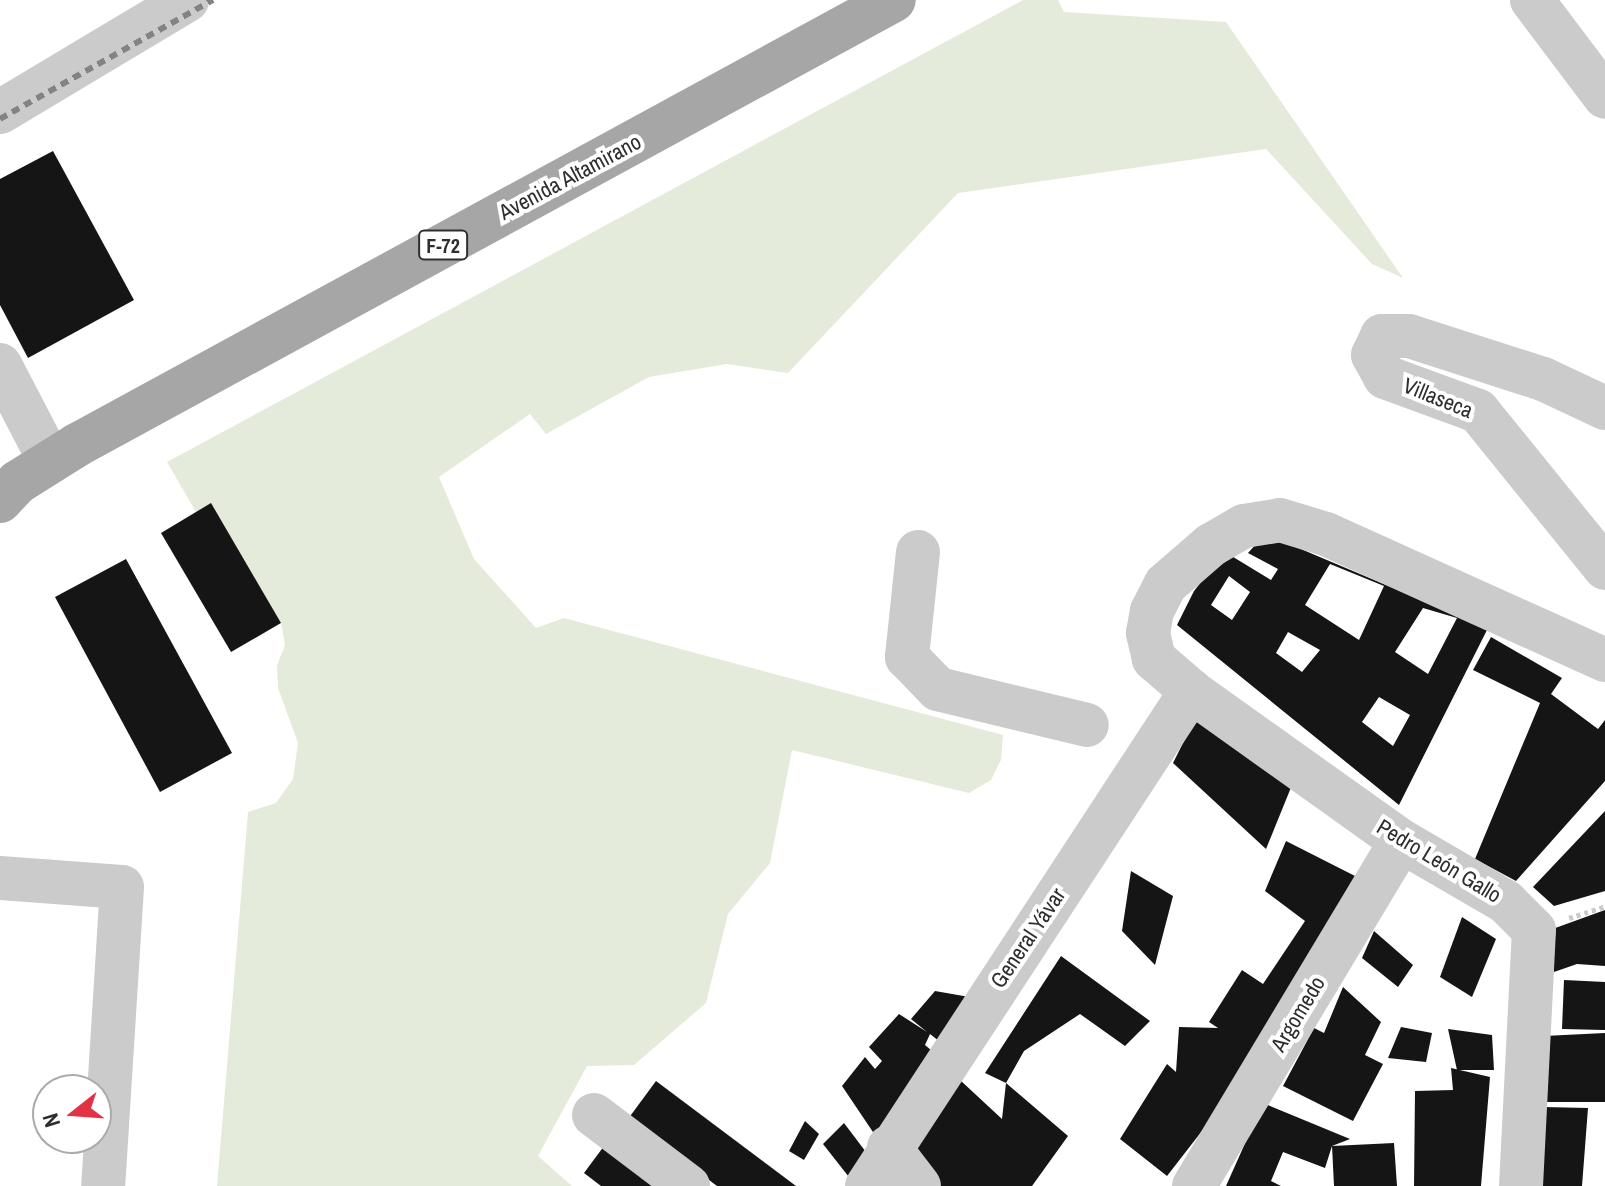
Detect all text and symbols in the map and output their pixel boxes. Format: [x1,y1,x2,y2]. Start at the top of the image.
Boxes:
street label: Avenida Altamirano [494,128,646,226]
road number: F-72 [417,229,469,261]
street label: Villaseca [1399,372,1477,424]
street label: Pedro León Gallo [1372,814,1506,908]
street label: General Yávar [985,883,1071,993]
street label: Argomedo [1265,972,1331,1056]
north arrow [32,1074,112,1154]
text: N [35,1110,67,1131]

